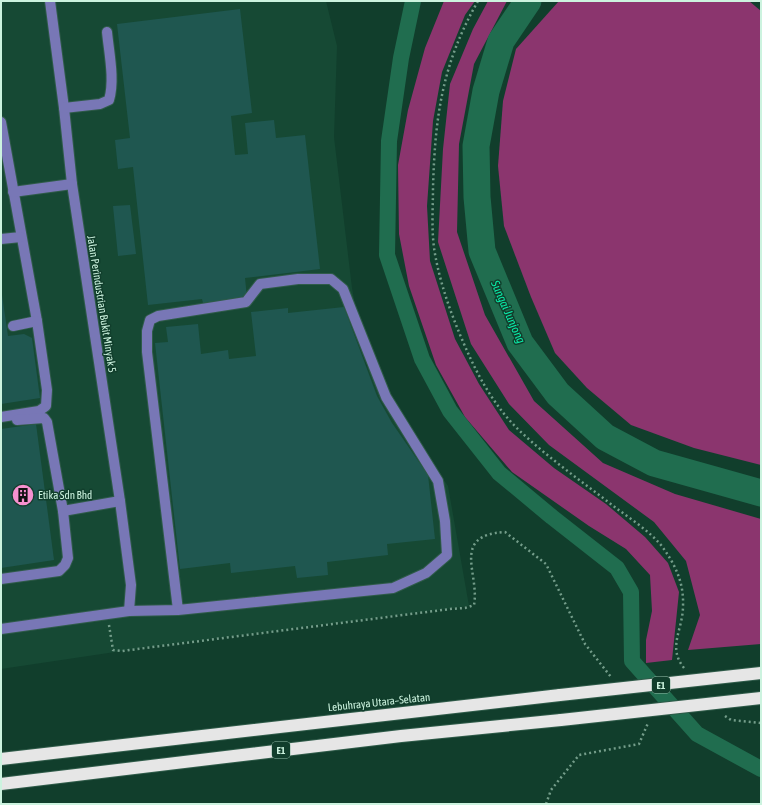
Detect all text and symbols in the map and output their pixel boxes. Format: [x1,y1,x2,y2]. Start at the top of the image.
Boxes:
street label: Jalan Perindustrian Bukit Minyak 5 [85,235,119,373]
water label: Sungai Junjong [487,277,528,346]
building icon: Etika Sdn Bhd [10,482,36,508]
place label: Etika Sdn Bhd [38,489,92,501]
road number: E1 [652,677,670,693]
street label: Lebuhraya Utara–Selatan [327,691,431,713]
road number: E1 [272,742,290,758]

